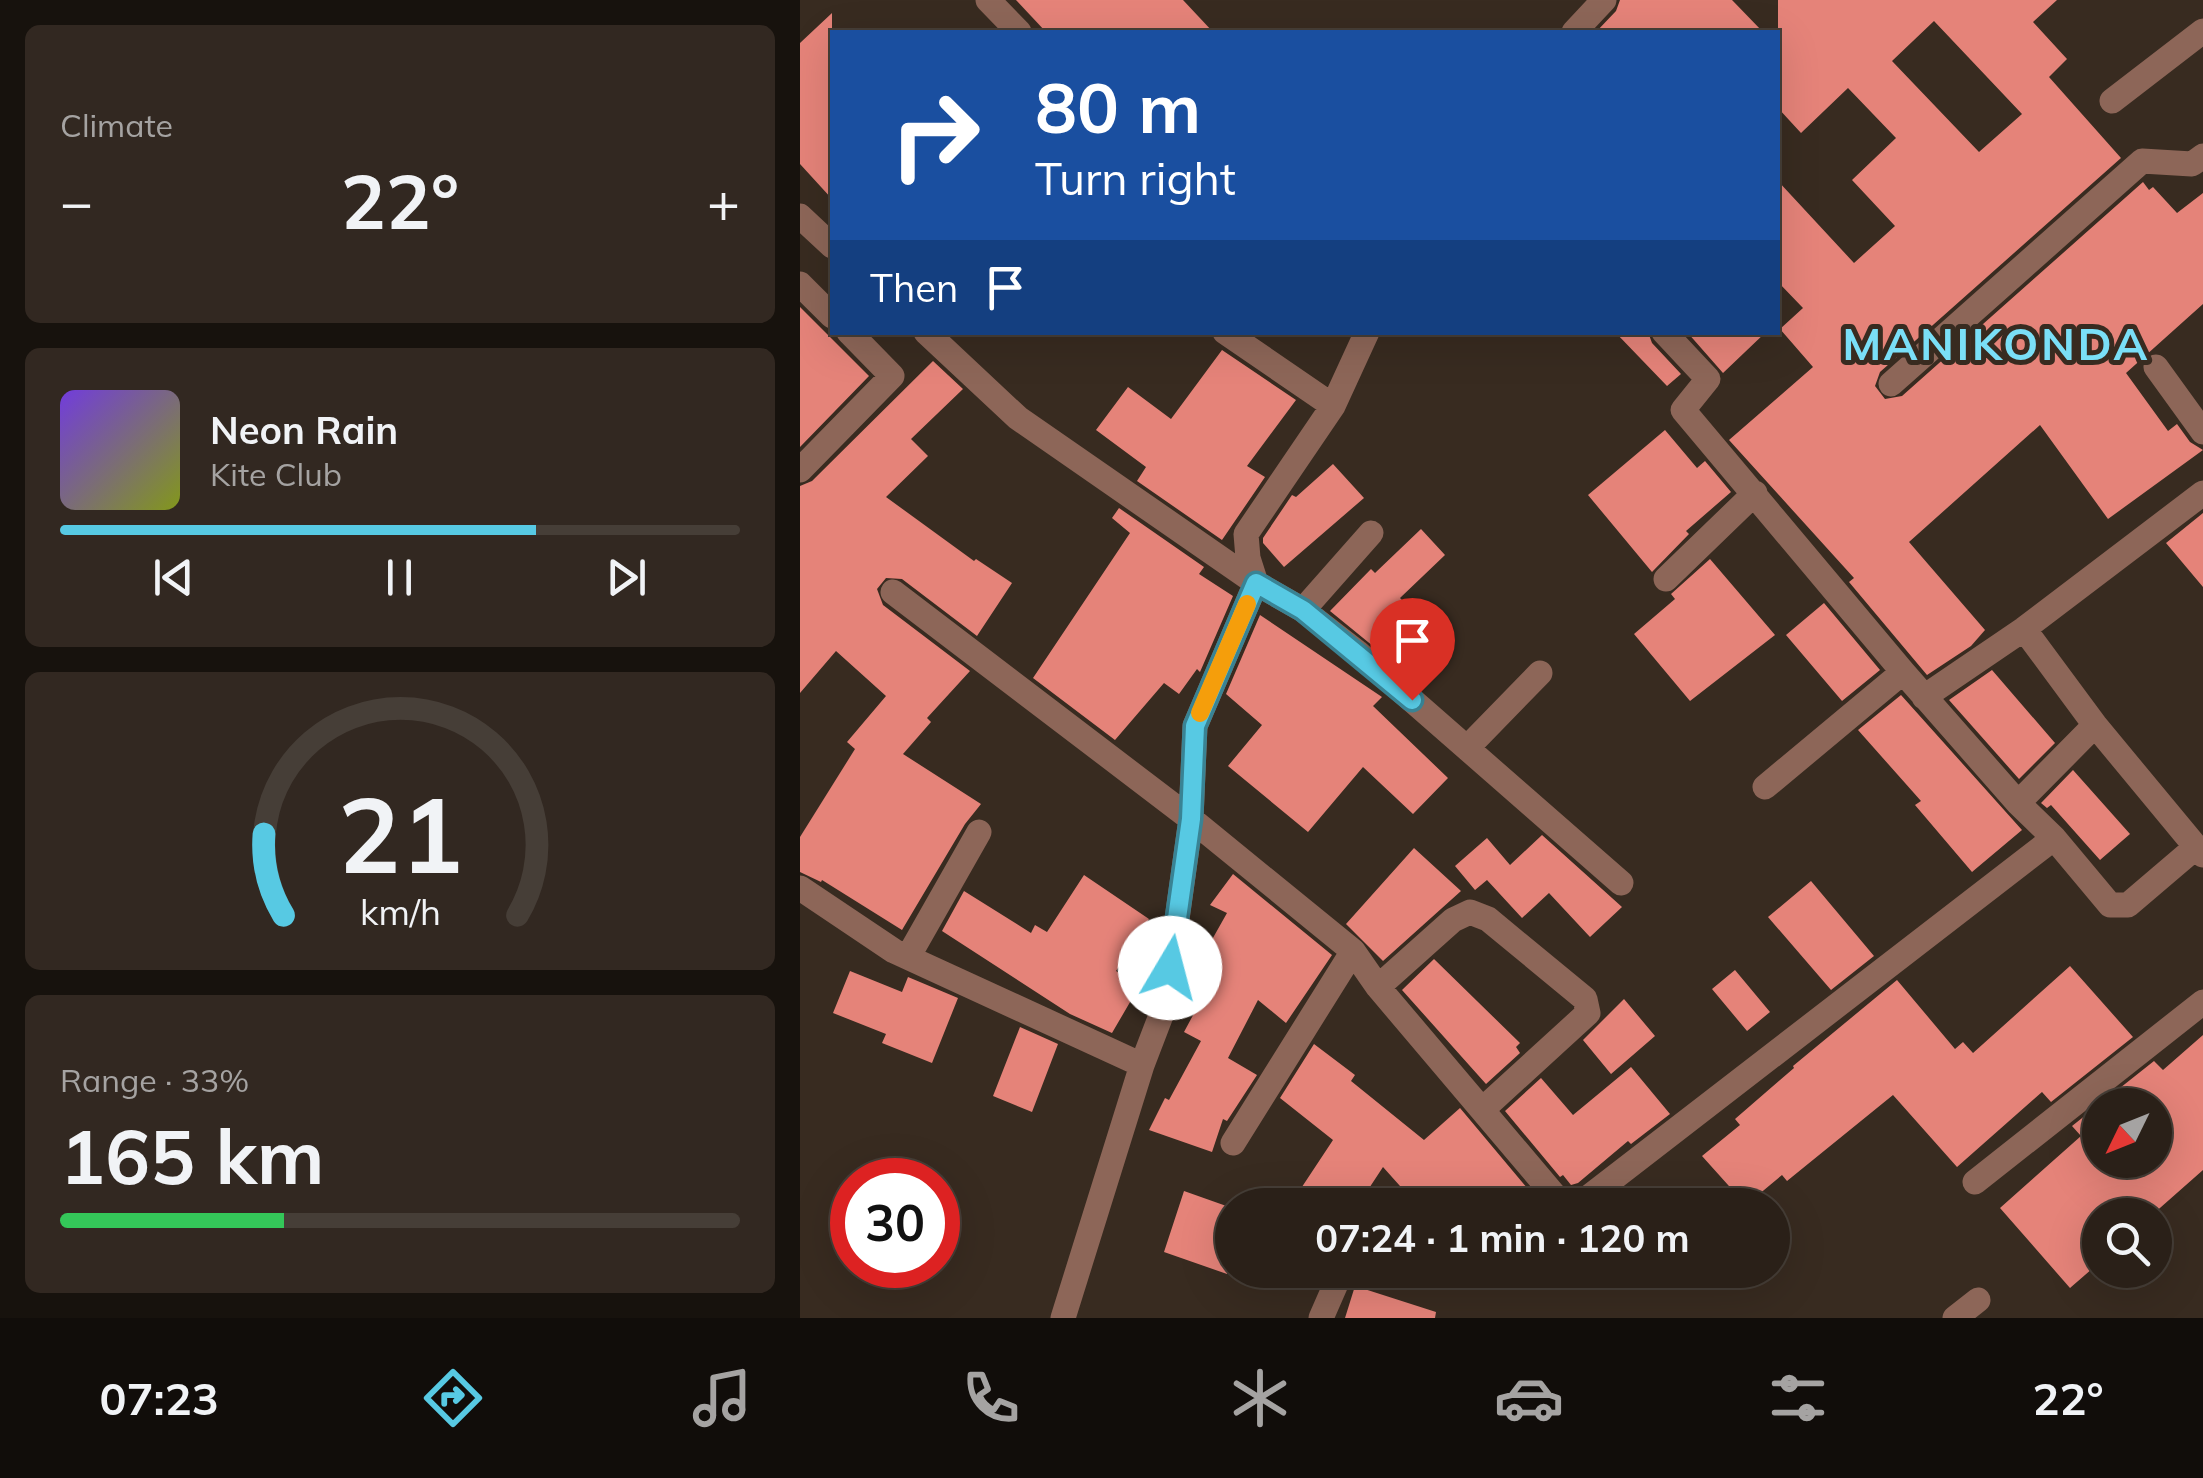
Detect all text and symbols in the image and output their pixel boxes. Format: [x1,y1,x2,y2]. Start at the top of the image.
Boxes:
text: 80 m [1035,63,1201,151]
icon: right [870,70,1000,200]
text: Climate [60,105,173,145]
text: Turn right [1035,150,1236,206]
text: 22° [341,154,459,248]
text: − [60,167,93,236]
text: + [707,167,740,236]
icon: arrive [978,260,1033,315]
text: Then [870,264,958,312]
district label: MANIKONDA [1842,315,2150,371]
text: Neon Rain [210,406,398,454]
text: Kite Club [210,454,342,494]
icon: previous [146,550,201,605]
icon: pause [372,550,427,605]
icon: next [599,550,654,605]
pin [1370,598,1455,701]
icon: arrive [1385,613,1440,668]
text: 21 [338,768,462,899]
text: km/h [360,889,440,934]
position arrow [1118,916,1222,1020]
text: Range · 33% [60,1060,249,1100]
north arrow [2082,1088,2172,1178]
map controls [2082,1088,2172,1288]
text: 165 km [60,1109,324,1203]
speed limit sign: 30 [830,1158,960,1288]
button: search [2082,1198,2172,1288]
text: 07:24 · 1 min · 120 m [1315,1214,1690,1262]
icon: directions [418,1363,488,1433]
icon: music [687,1363,757,1433]
icon: phone [956,1363,1026,1433]
icon: climate [1225,1363,1295,1433]
icon: car [1494,1363,1564,1433]
icon: filters [1763,1363,1833,1433]
text: 07:23 [100,1370,219,1426]
text: 22° [2032,1370,2103,1426]

